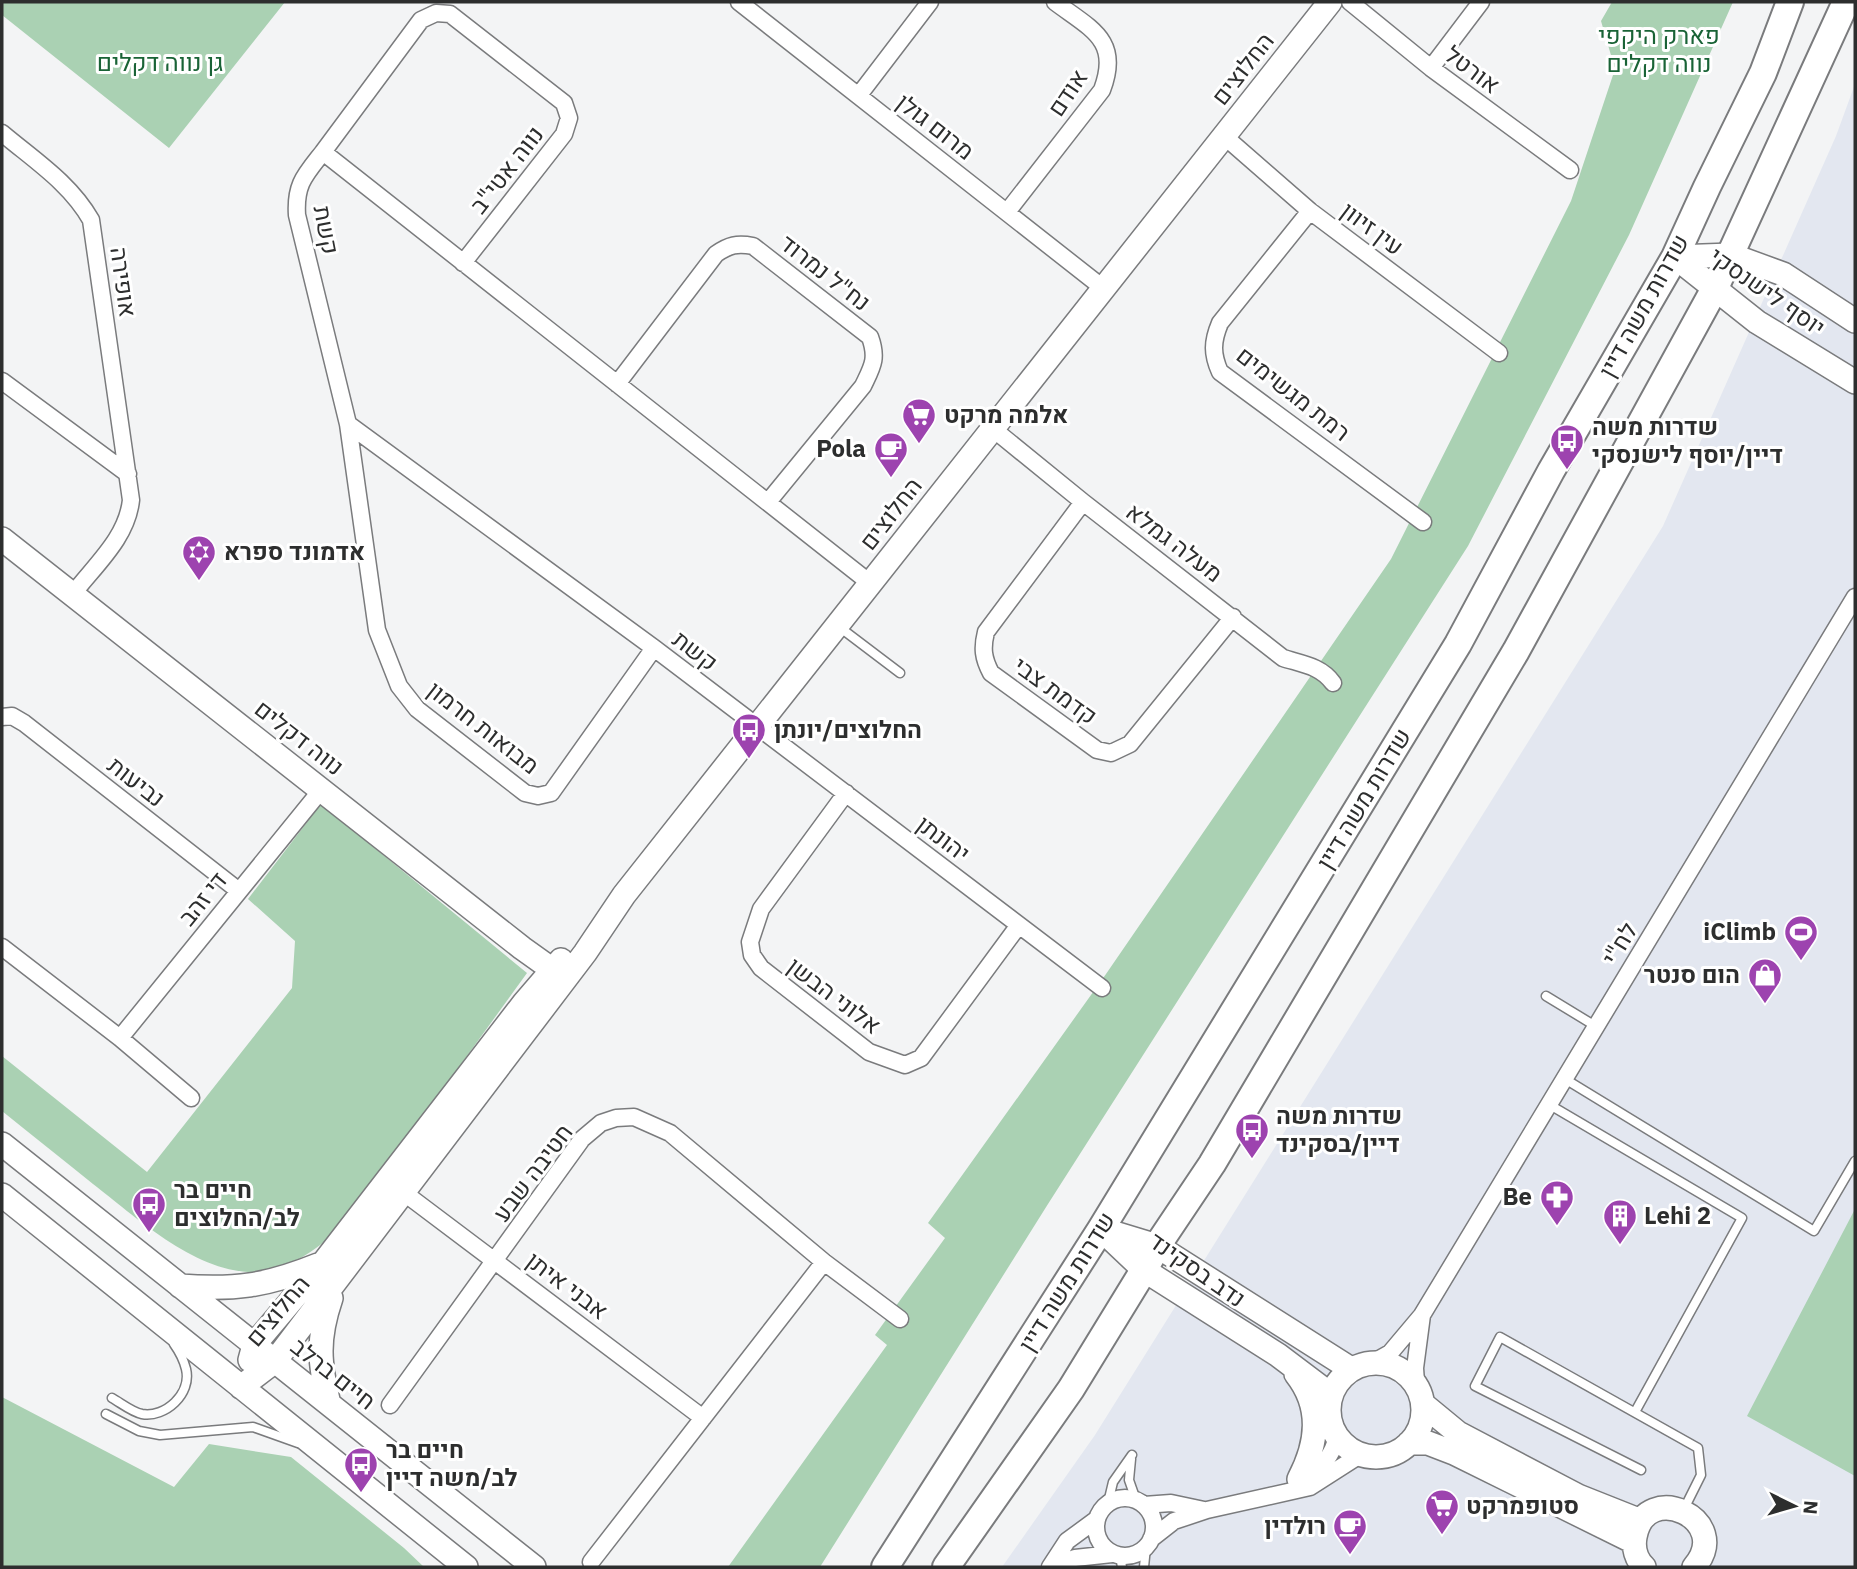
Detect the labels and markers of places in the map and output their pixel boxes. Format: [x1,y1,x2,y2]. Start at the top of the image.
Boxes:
supermarket icon: אלמה מרקט [900,396,938,445]
place label: אלמה מרקט [944,398,1068,430]
place label: שדרות משה דיין/יוסף לישנסקי [1592,410,1783,470]
bus stop icon: שדרות משה דיין/יוסף לישנסקי [1548,422,1586,471]
cafe icon: Pola [872,430,910,479]
place label: Pola [816,432,866,464]
synagogue icon: אדמונד ספרא [180,533,218,582]
place label: אדמונד ספרא [224,535,365,567]
bus stop icon: החלוצים/יונתן [730,711,768,760]
place label: החלוצים/יונתן [774,713,922,745]
sports icon: iClimb [1782,913,1820,962]
place label: iClimb [1703,915,1776,947]
shop icon: הום סנטר [1746,956,1784,1005]
place label: הום סנטר [1644,958,1740,990]
place label: שדרות משה דיין/בסקינד [1276,1099,1402,1159]
bus stop icon: שדרות משה דיין/בסקינד [1233,1111,1271,1160]
place label: חיים בר לב/החלוצים [174,1173,300,1233]
pharmacy icon: Be [1538,1178,1576,1227]
place label: Be [1503,1180,1532,1212]
bus stop icon: חיים בר לב/החלוצים [130,1185,168,1234]
building icon: Lehi 2 [1601,1197,1639,1246]
place label: Lehi 2 [1644,1199,1711,1231]
place label: חיים בר לב/משה דיין [386,1433,517,1493]
bus stop icon: חיים בר לב/משה דיין [342,1445,380,1494]
supermarket icon: סטופמרקט [1423,1487,1461,1536]
place label: סטופמרקט [1466,1489,1579,1521]
cafe icon: רולדין [1331,1507,1369,1556]
place label: רולדין [1264,1509,1326,1541]

